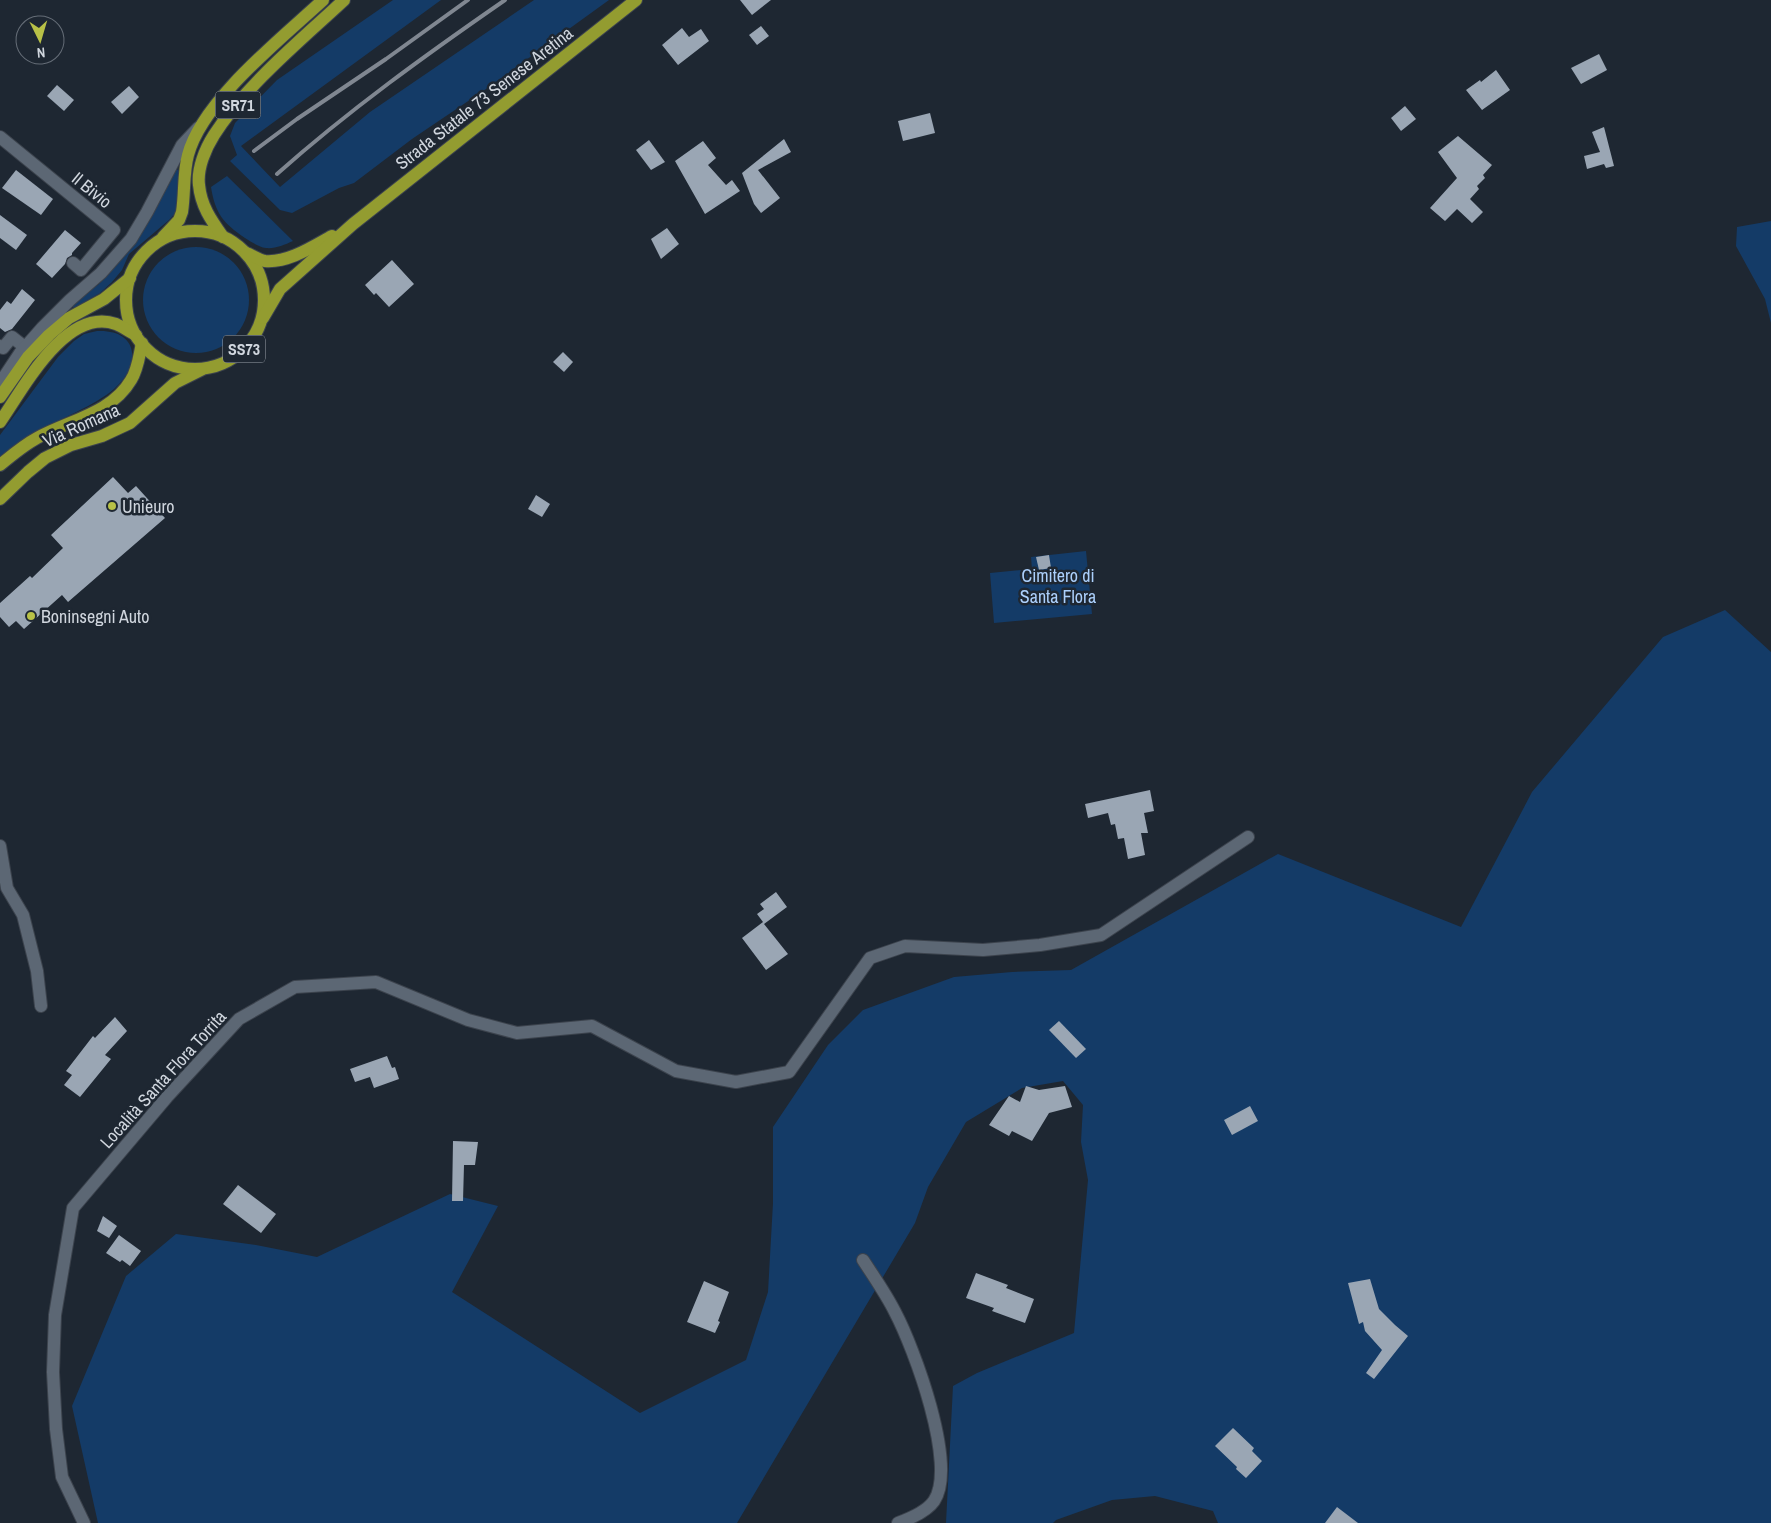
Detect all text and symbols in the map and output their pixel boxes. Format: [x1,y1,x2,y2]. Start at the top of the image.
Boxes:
north arrow [15,15,65,65]
street label: Strada Statale 73 Senese Aretina [390,21,578,175]
text: N [36,44,46,62]
road number: SR71 [216,92,260,118]
street label: Il Bivio [67,166,117,214]
road number: SS73 [223,336,265,362]
street label: Via Romana [39,397,123,453]
place label: Unieuro [122,494,175,519]
marker: Unieuro [106,500,118,512]
park label: Cimitero di Santa Flora [1020,563,1096,609]
place label: Boninsegni Auto [41,604,149,629]
marker: Boninsegni Auto [25,610,37,622]
street label: Località Santa Flora Torrita [94,1005,232,1153]

